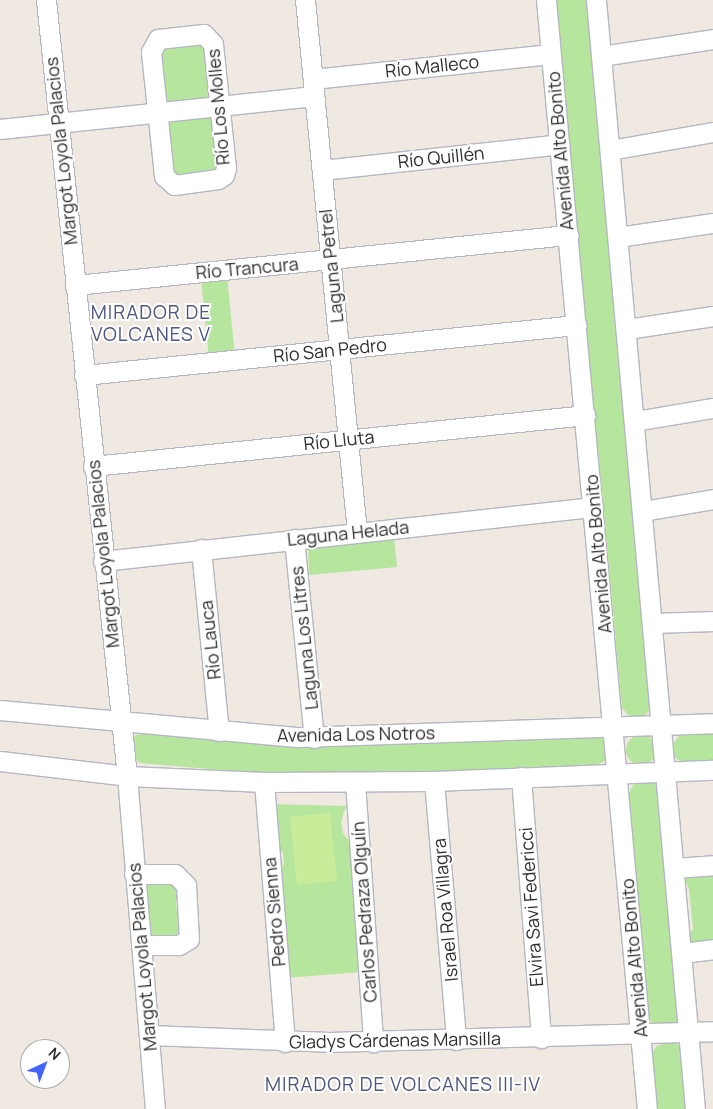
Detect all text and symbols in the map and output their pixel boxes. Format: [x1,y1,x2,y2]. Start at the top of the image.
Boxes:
street label: Río Los Molles [202,48,234,166]
street label: Río Malleco [384,50,480,82]
street label: Margot Loyola Palacios [40,56,82,246]
street label: Avenida Alto Bonito [542,71,578,231]
street label: Río Quillén [397,142,485,172]
street label: Laguna Petrel [314,208,348,324]
street label: Río Trancura [195,253,299,283]
district label: MIRADOR DE VOLCANES V [90,302,212,346]
street label: Río San Pedro [272,333,388,367]
street label: Río Lluta [303,426,375,454]
street label: Margot Loyola Palacios [82,459,124,649]
street label: Avenida Alto Bonito [580,474,616,634]
street label: Laguna Helada [286,516,410,550]
street label: Laguna Los Litres [286,565,322,711]
street label: Río Lauca [195,599,225,681]
street label: Avenida Los Notros [277,722,435,746]
street label: Carlos Pedraza Olguín [347,821,381,1003]
street label: Elvira Savi Federicci [515,826,547,988]
street label: Israel Roa Villagra [428,838,462,982]
street label: Pedro Sienna [258,857,290,967]
street label: Margot Loyola Palacios [123,862,161,1052]
street label: Avenida Alto Bonito [616,878,652,1038]
street label: Gladys Cárdenas Mansilla [289,1027,501,1053]
north arrow [20,1039,70,1089]
text: N [45,1043,65,1064]
district label: MIRADOR DE VOLCANES III-IV [262,1074,544,1096]

